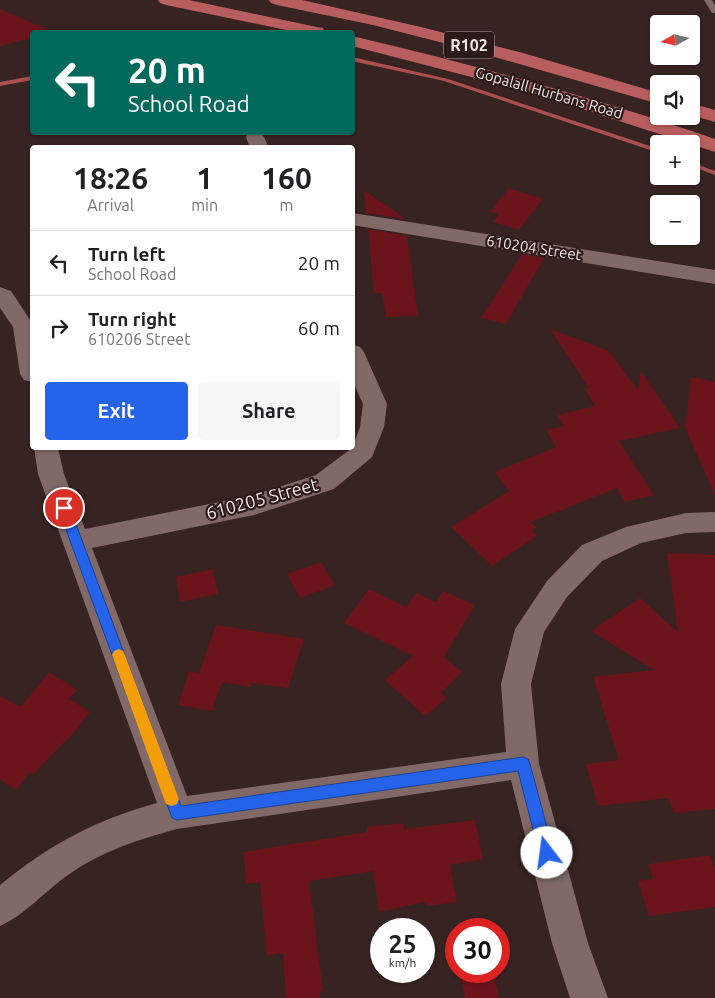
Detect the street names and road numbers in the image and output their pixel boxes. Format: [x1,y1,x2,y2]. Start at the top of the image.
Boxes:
road number: R102 [444,32,494,58]
street label: Gopalall Hurbans Road [474,63,625,122]
street label: 610204 Street [485,232,583,263]
street label: 610205 Street [203,473,320,523]

